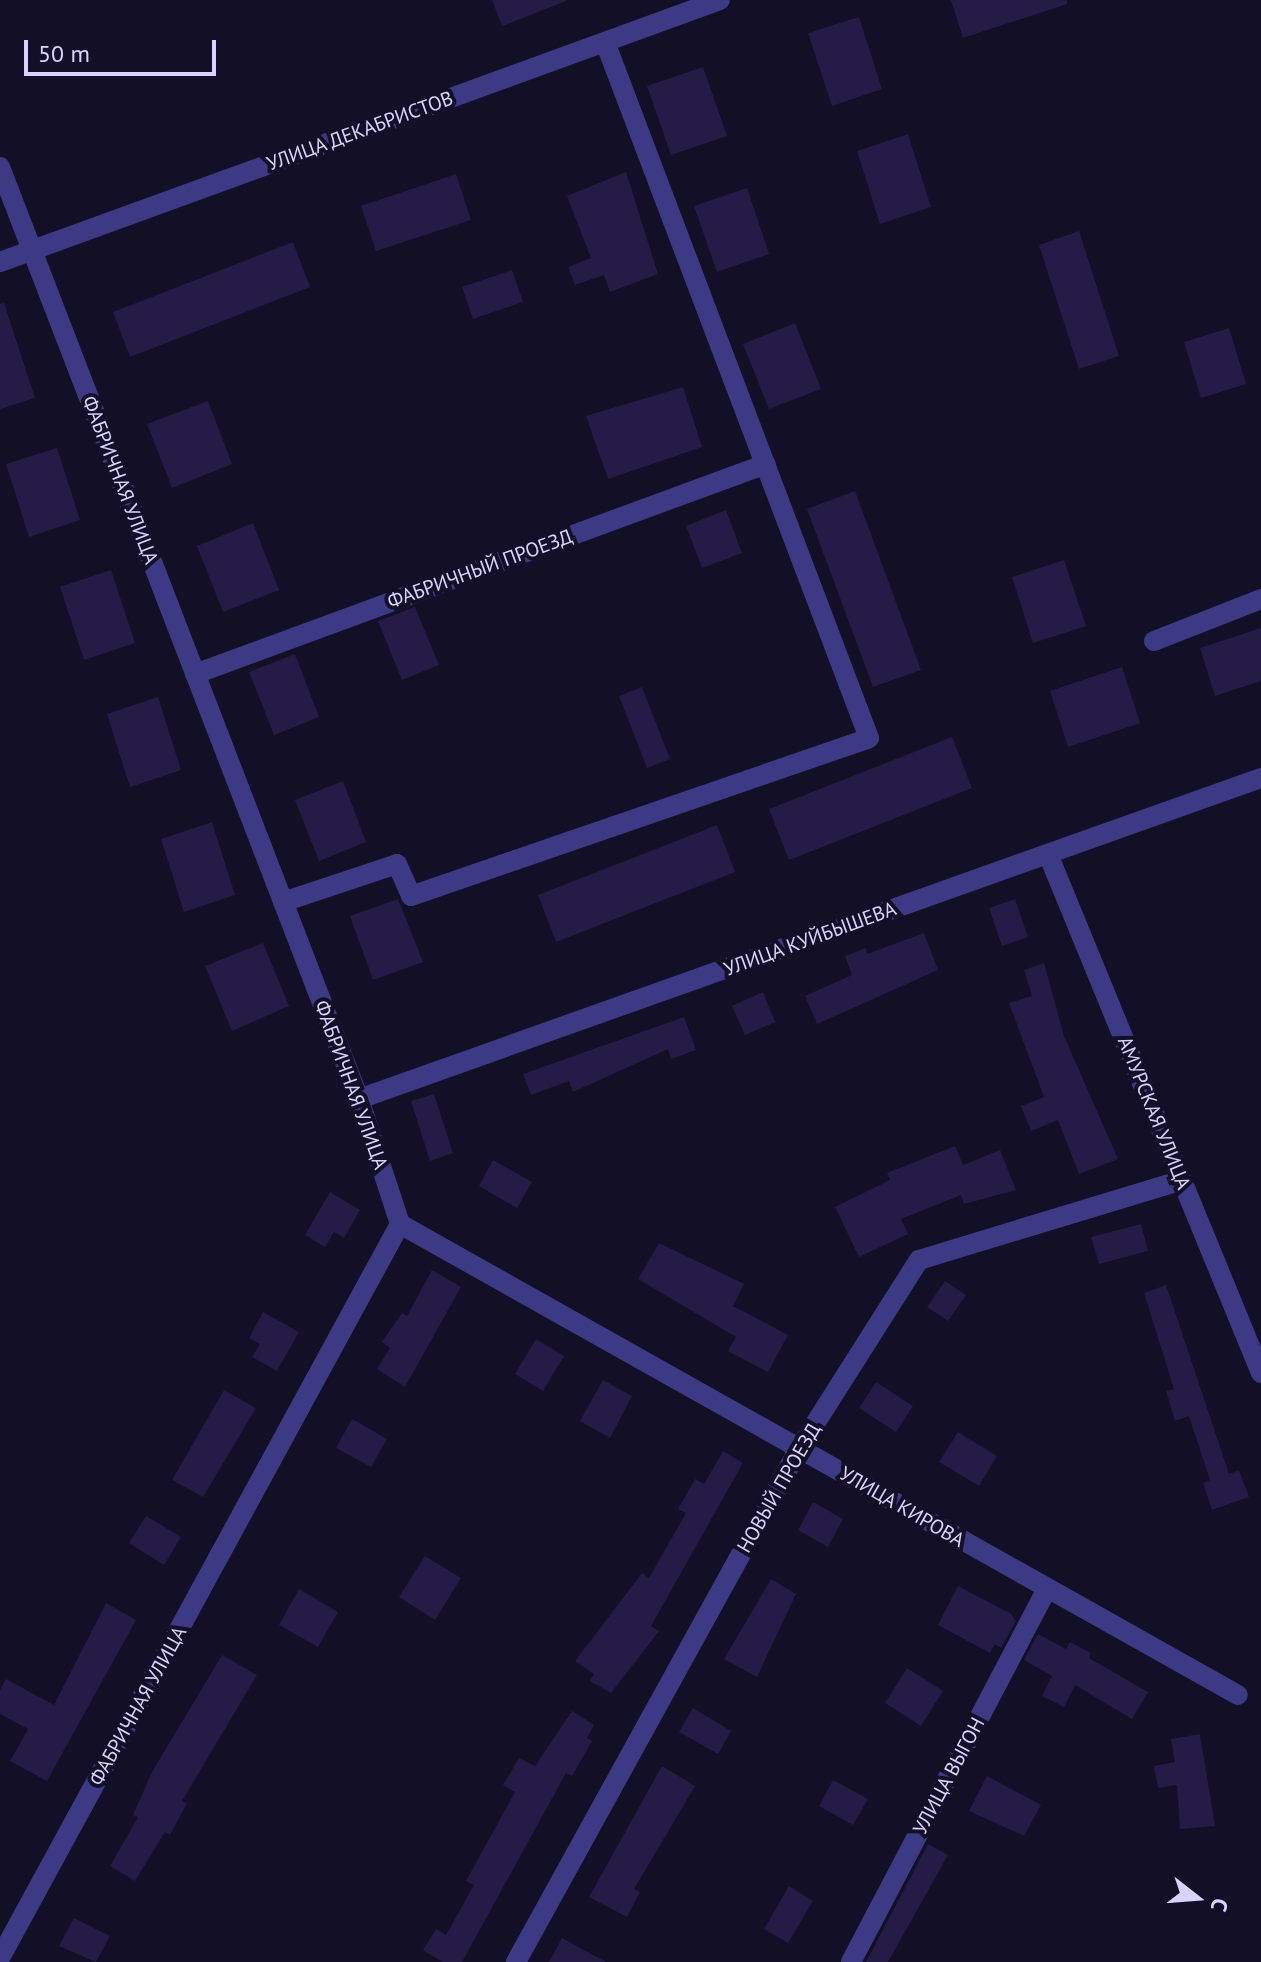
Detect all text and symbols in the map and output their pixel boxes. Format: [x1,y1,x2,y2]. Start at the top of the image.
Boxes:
scale bar [28,24,220,74]
text: 50 m [38,38,90,69]
street label: УЛИЦА ДЕКАБРИСТОВ [263,86,457,176]
street label: ФАБРИЧНАЯ УЛИЦА [77,392,163,568]
street label: ФАБРИЧНЫЙ ПРОЕЗД [384,524,576,614]
street label: УЛИЦА КУЙБЫШЕВА [720,897,900,981]
street label: ФАБРИЧНАЯ УЛИЦА [309,997,393,1173]
street label: АМУРСКАЯ УЛИЦА [1112,1033,1196,1193]
street label: НОВЫЙ ПРОЕЗД [732,1419,826,1557]
street label: УЛИЦА КИРОВА [835,1461,969,1553]
street label: ФАБРИЧНАЯ УЛИЦА [84,1622,192,1790]
street label: УЛИЦА ВЫГОН [908,1713,990,1839]
north arrow [1157,1858,1237,1938]
text: С [1205,1895,1235,1915]

